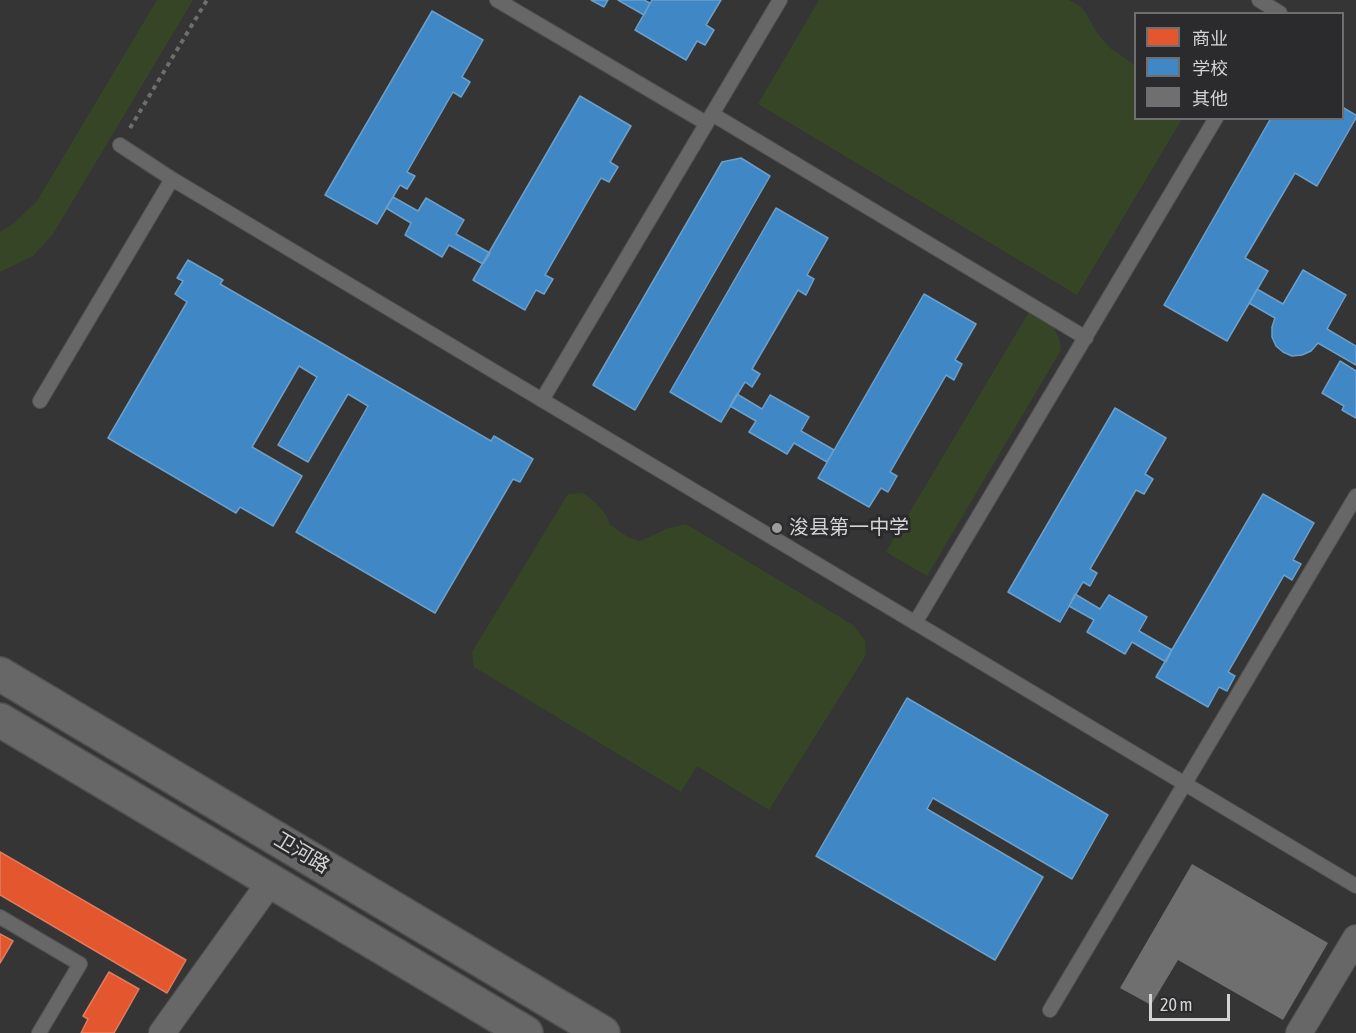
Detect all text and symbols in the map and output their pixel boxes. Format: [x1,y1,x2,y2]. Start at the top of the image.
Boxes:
legend [1134,12,1344,120]
text: 商业 [1192,28,1228,49]
text: 学校 [1192,58,1228,79]
text: 其他 [1192,88,1228,109]
place label: 浚县第一中学 [789,516,909,540]
marker: 浚县第一中学 [770,521,784,535]
street label: 卫河路 [270,827,334,879]
scale bar [1152,982,1233,1020]
text: 20 m [1160,994,1192,1015]

